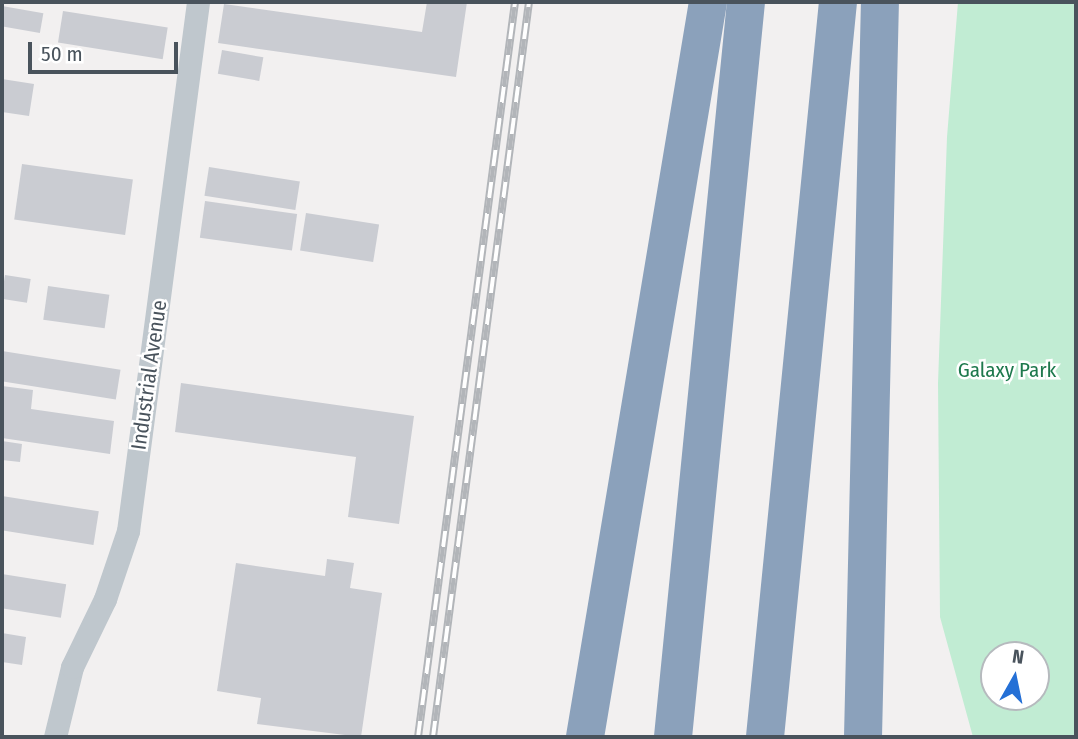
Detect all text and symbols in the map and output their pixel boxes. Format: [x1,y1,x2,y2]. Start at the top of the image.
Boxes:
scale bar [32,28,182,72]
text: 50 m [41,41,83,67]
street label: Industrial Avenue [126,299,172,451]
park label: Galaxy Park [958,357,1056,383]
north arrow [980,641,1050,711]
text: N [1011,644,1025,669]

